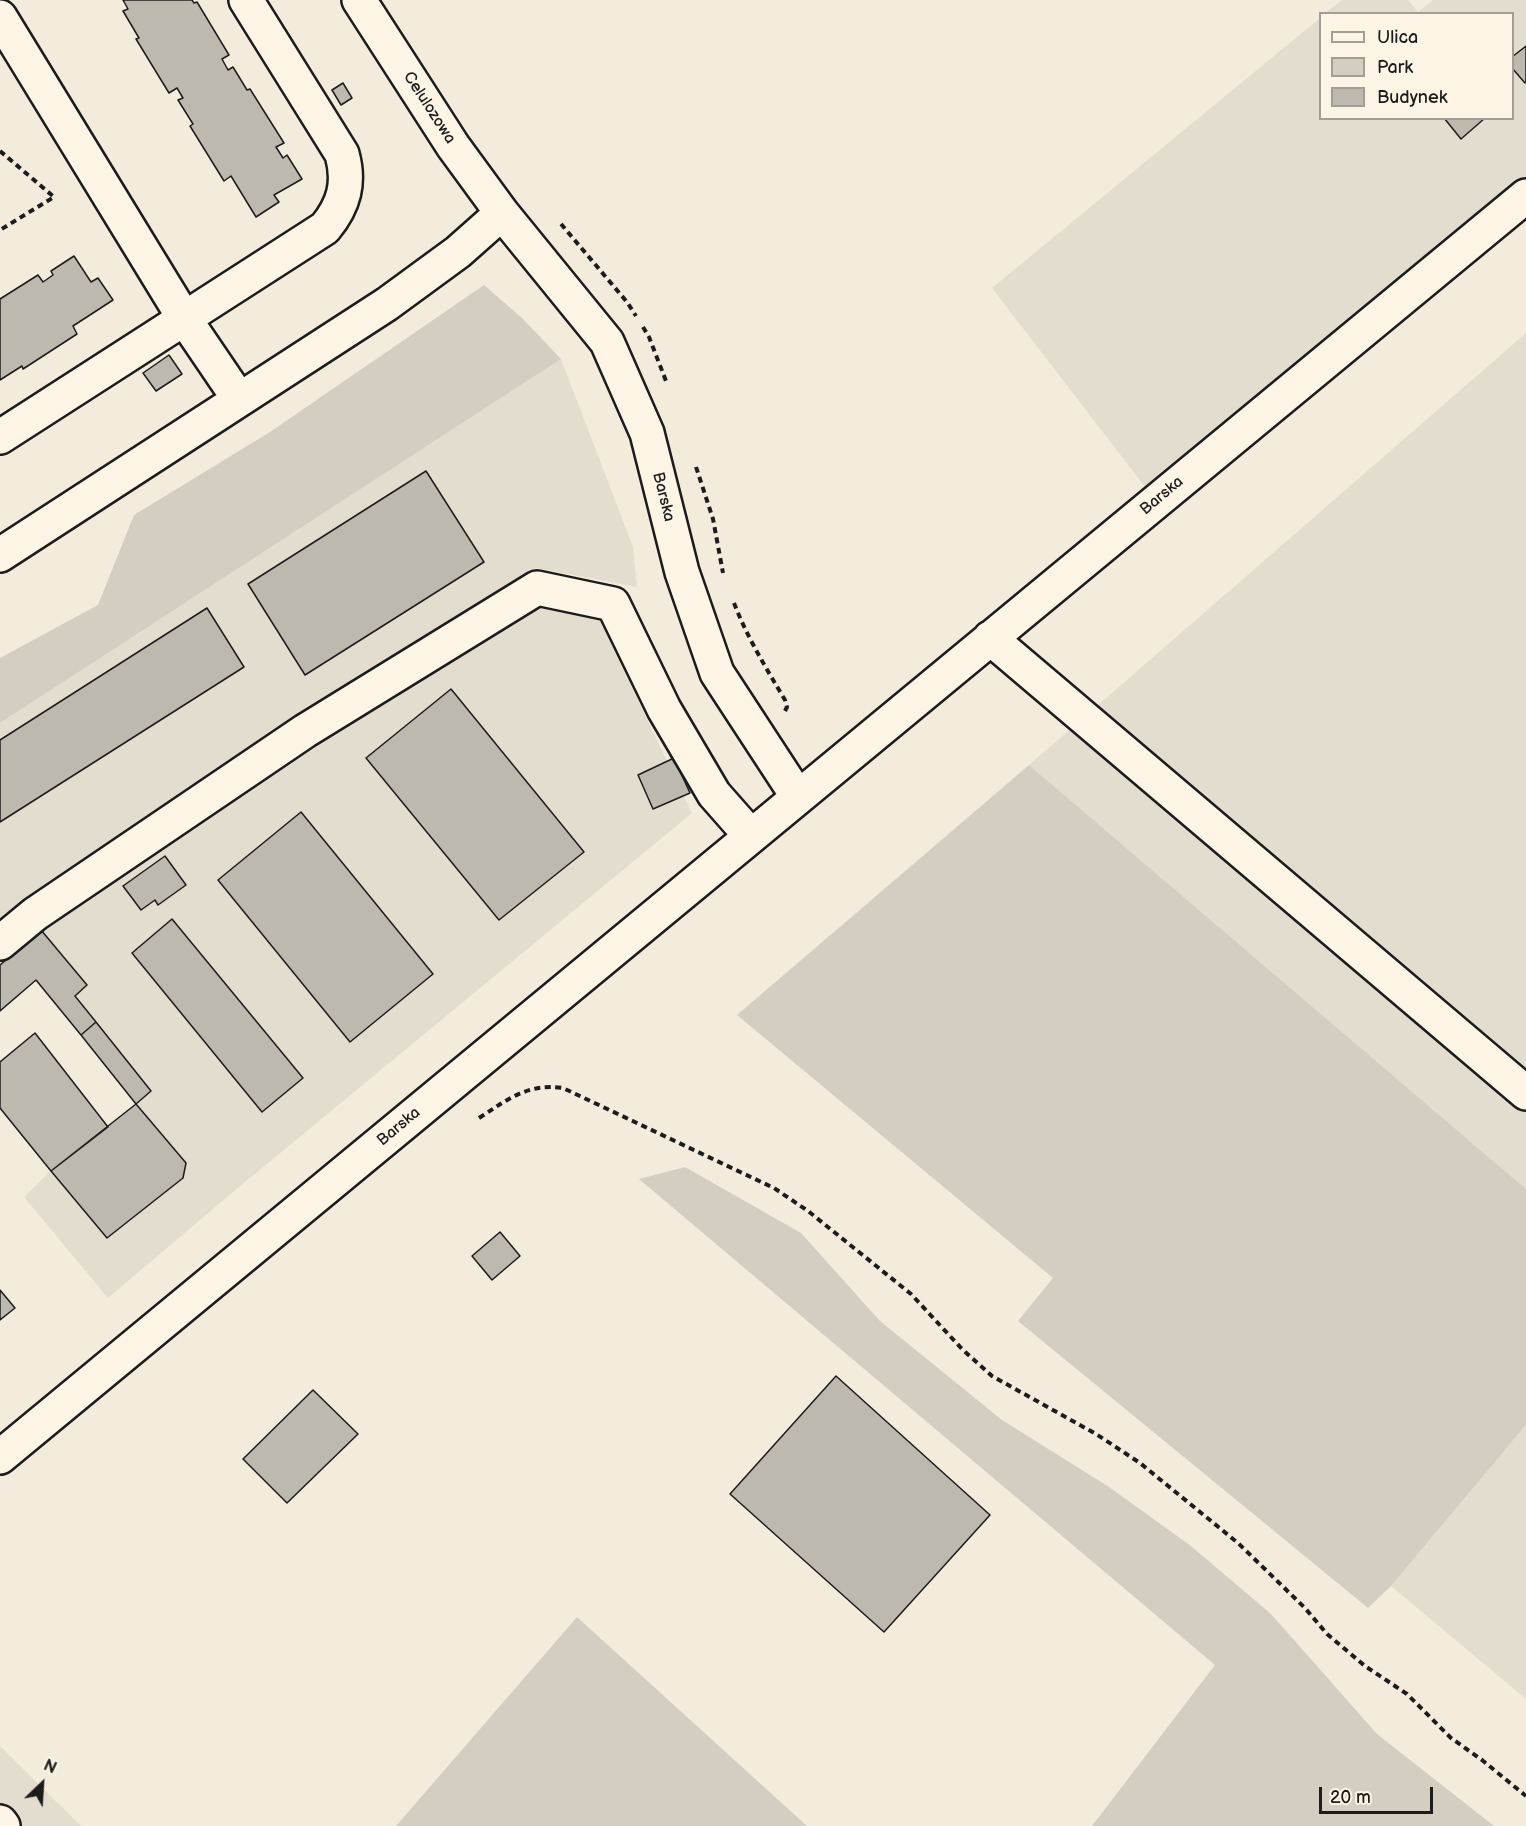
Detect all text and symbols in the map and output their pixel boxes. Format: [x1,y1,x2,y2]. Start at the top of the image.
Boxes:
legend [1319,12,1514,120]
text: Ulica [1377,27,1418,48]
text: Park [1377,57,1413,78]
street label: Celulozowa [399,68,459,148]
text: Budynek [1377,87,1447,108]
street label: Barska [648,470,678,524]
street label: Barska [1137,472,1187,520]
street label: Barska [374,1103,424,1151]
north arrow [12,1754,72,1814]
text: N [40,1756,59,1778]
scale bar [1322,1775,1436,1813]
text: 20 m [1330,1787,1371,1808]

